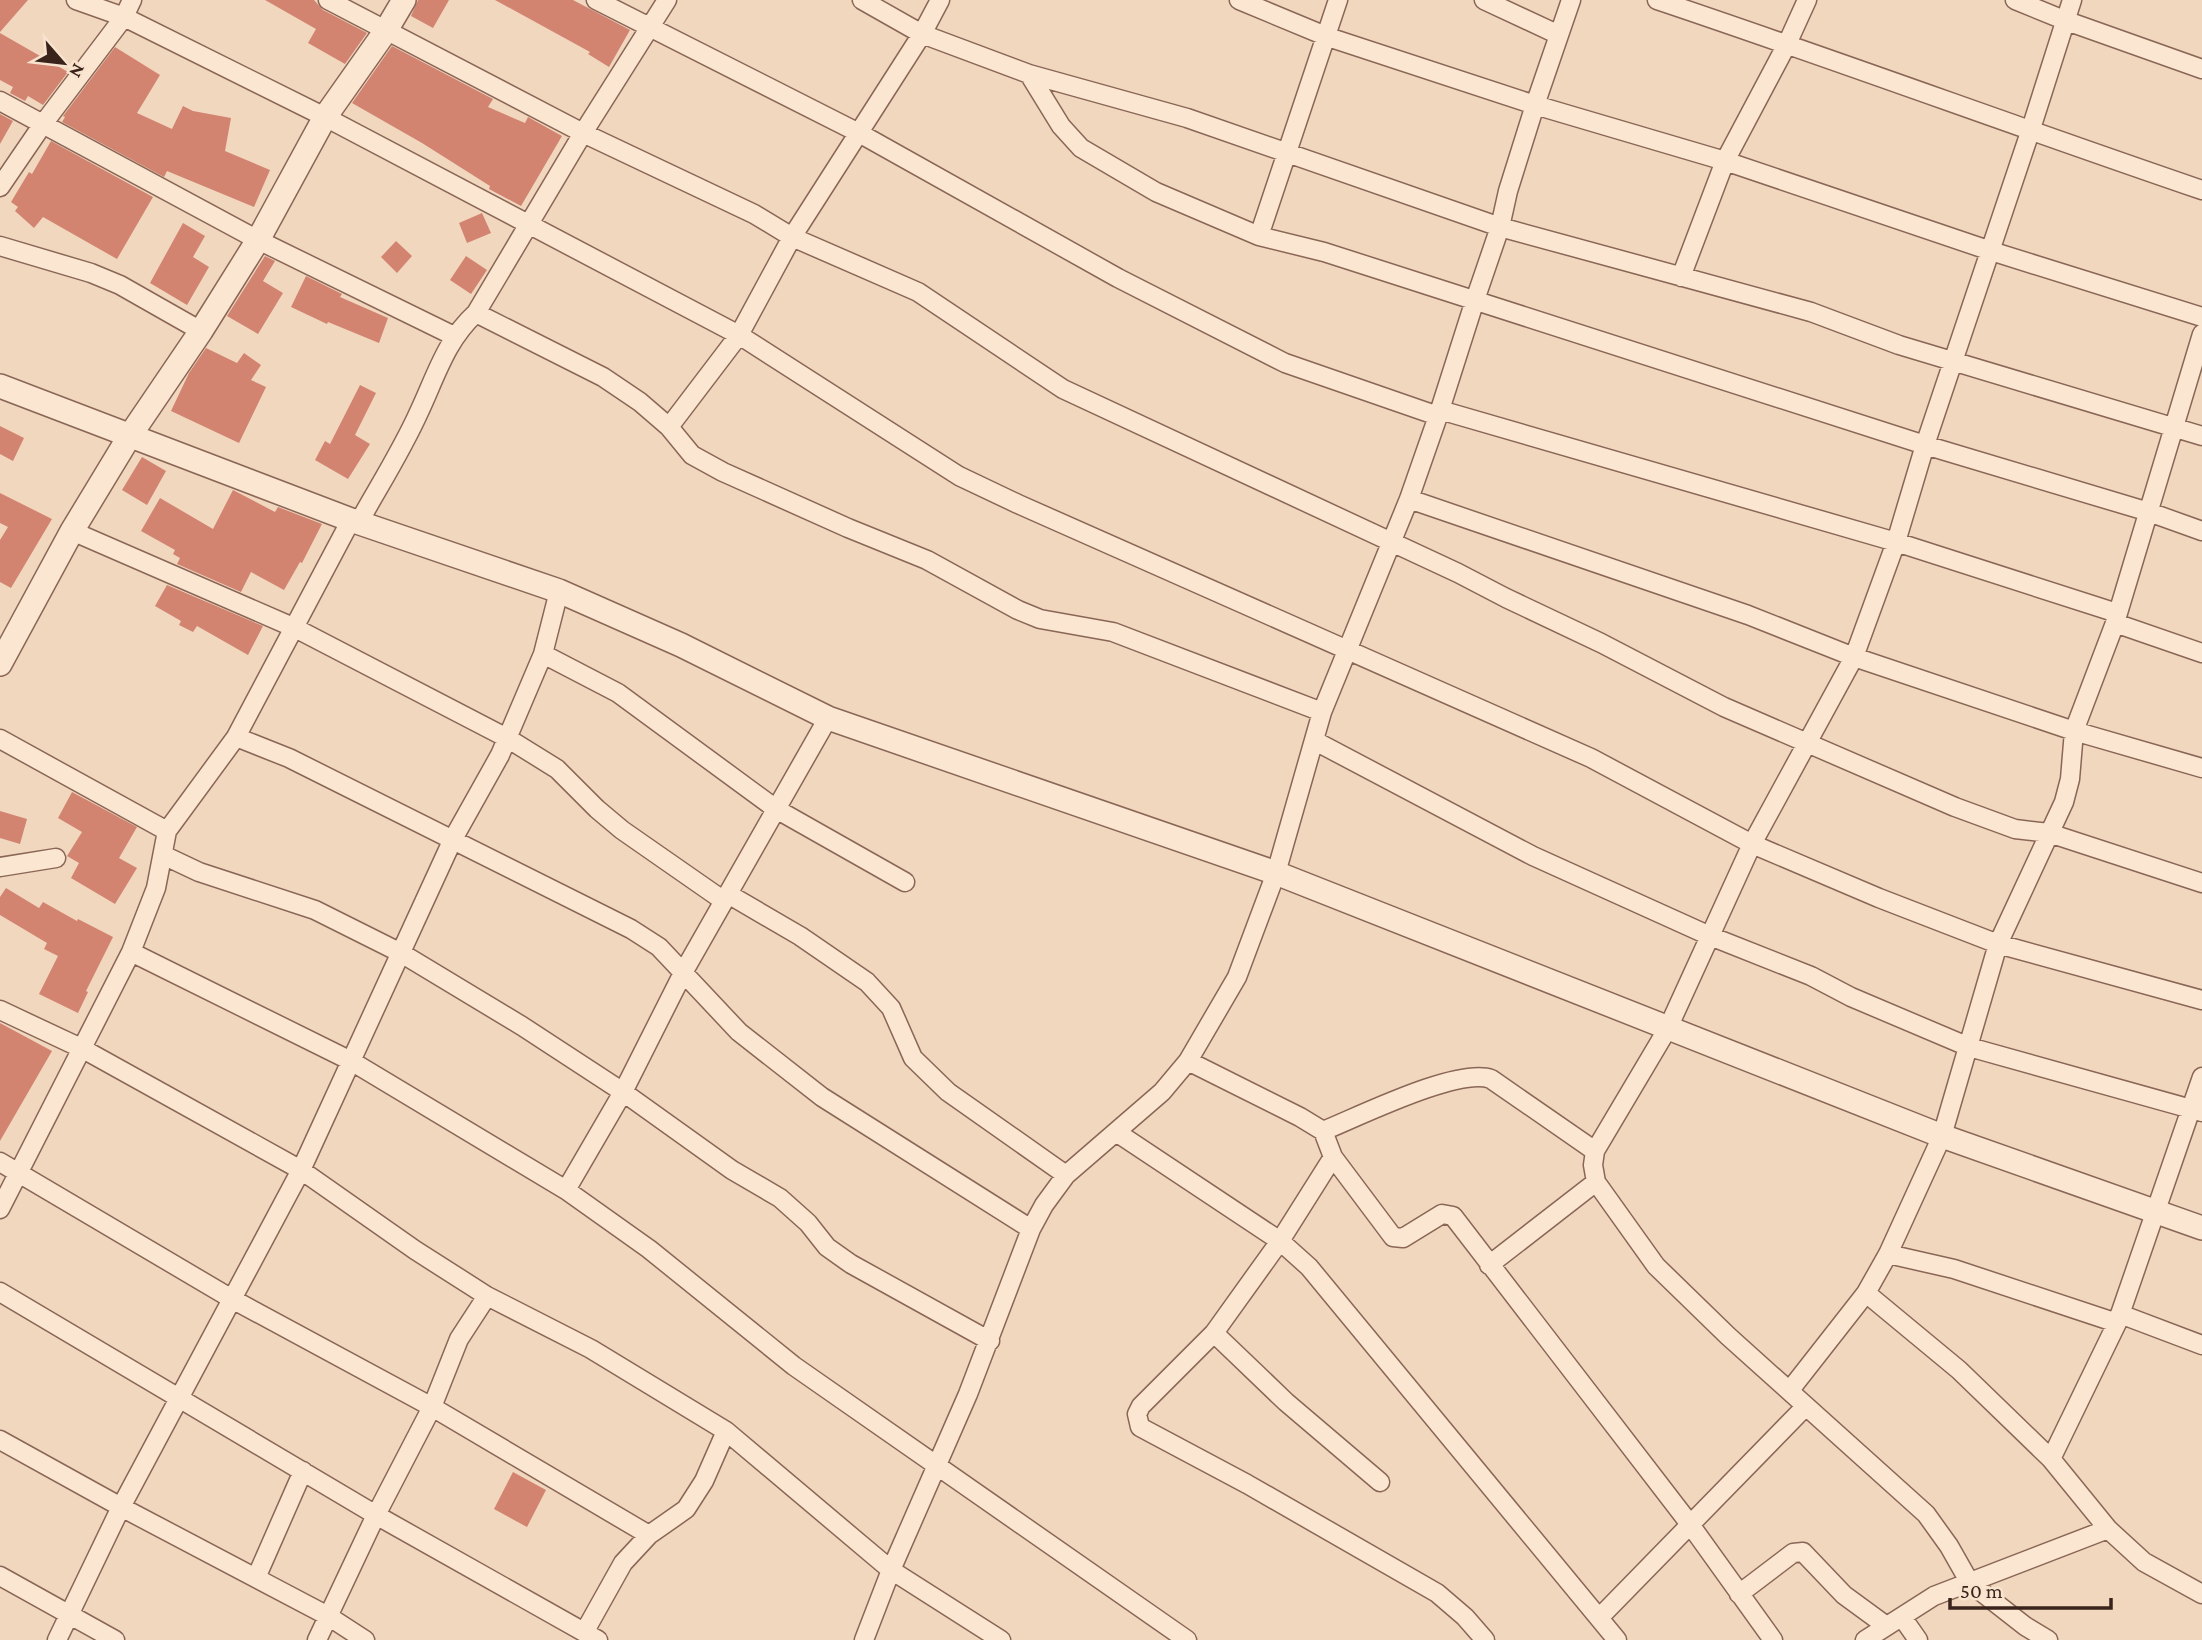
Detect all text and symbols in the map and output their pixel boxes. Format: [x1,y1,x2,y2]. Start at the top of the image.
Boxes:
north arrow [28,28,98,98]
text: N [65,60,90,81]
scale bar [1950,1566,2111,1610]
text: 50 m [1960,1579,2003,1603]

